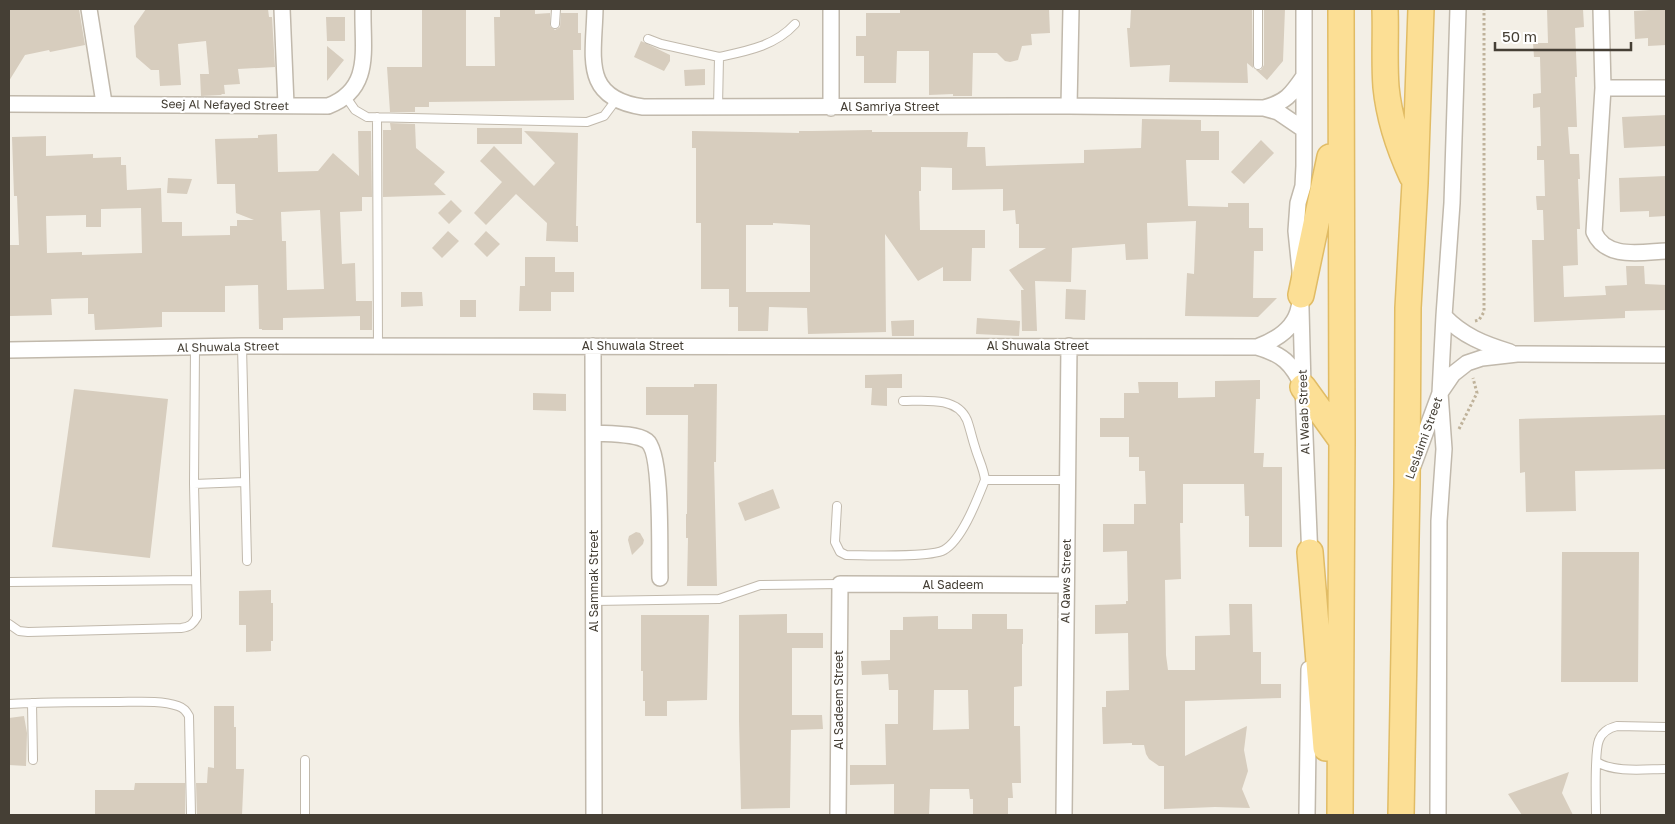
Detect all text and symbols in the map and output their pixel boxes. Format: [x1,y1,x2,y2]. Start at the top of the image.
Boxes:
scale bar [1495,20,1631,52]
text: 50 m [1502,27,1537,45]
street label: Seej Al Nefayed Street [161,96,290,113]
street label: Al Samriya Street [840,99,940,114]
street label: Al Shuwala Street [177,338,279,355]
street label: Al Shuwala Street [582,338,684,353]
street label: Al Shuwala Street [987,338,1089,353]
street label: Al Waab Street [1295,369,1312,455]
street label: Leslaimi Street [1402,395,1445,481]
street label: Al Sammak Street [586,530,601,632]
street label: Al Qaws Street [1057,538,1074,624]
street label: Al Sadeem [922,577,984,592]
street label: Al Sadeem Street [831,650,846,750]

